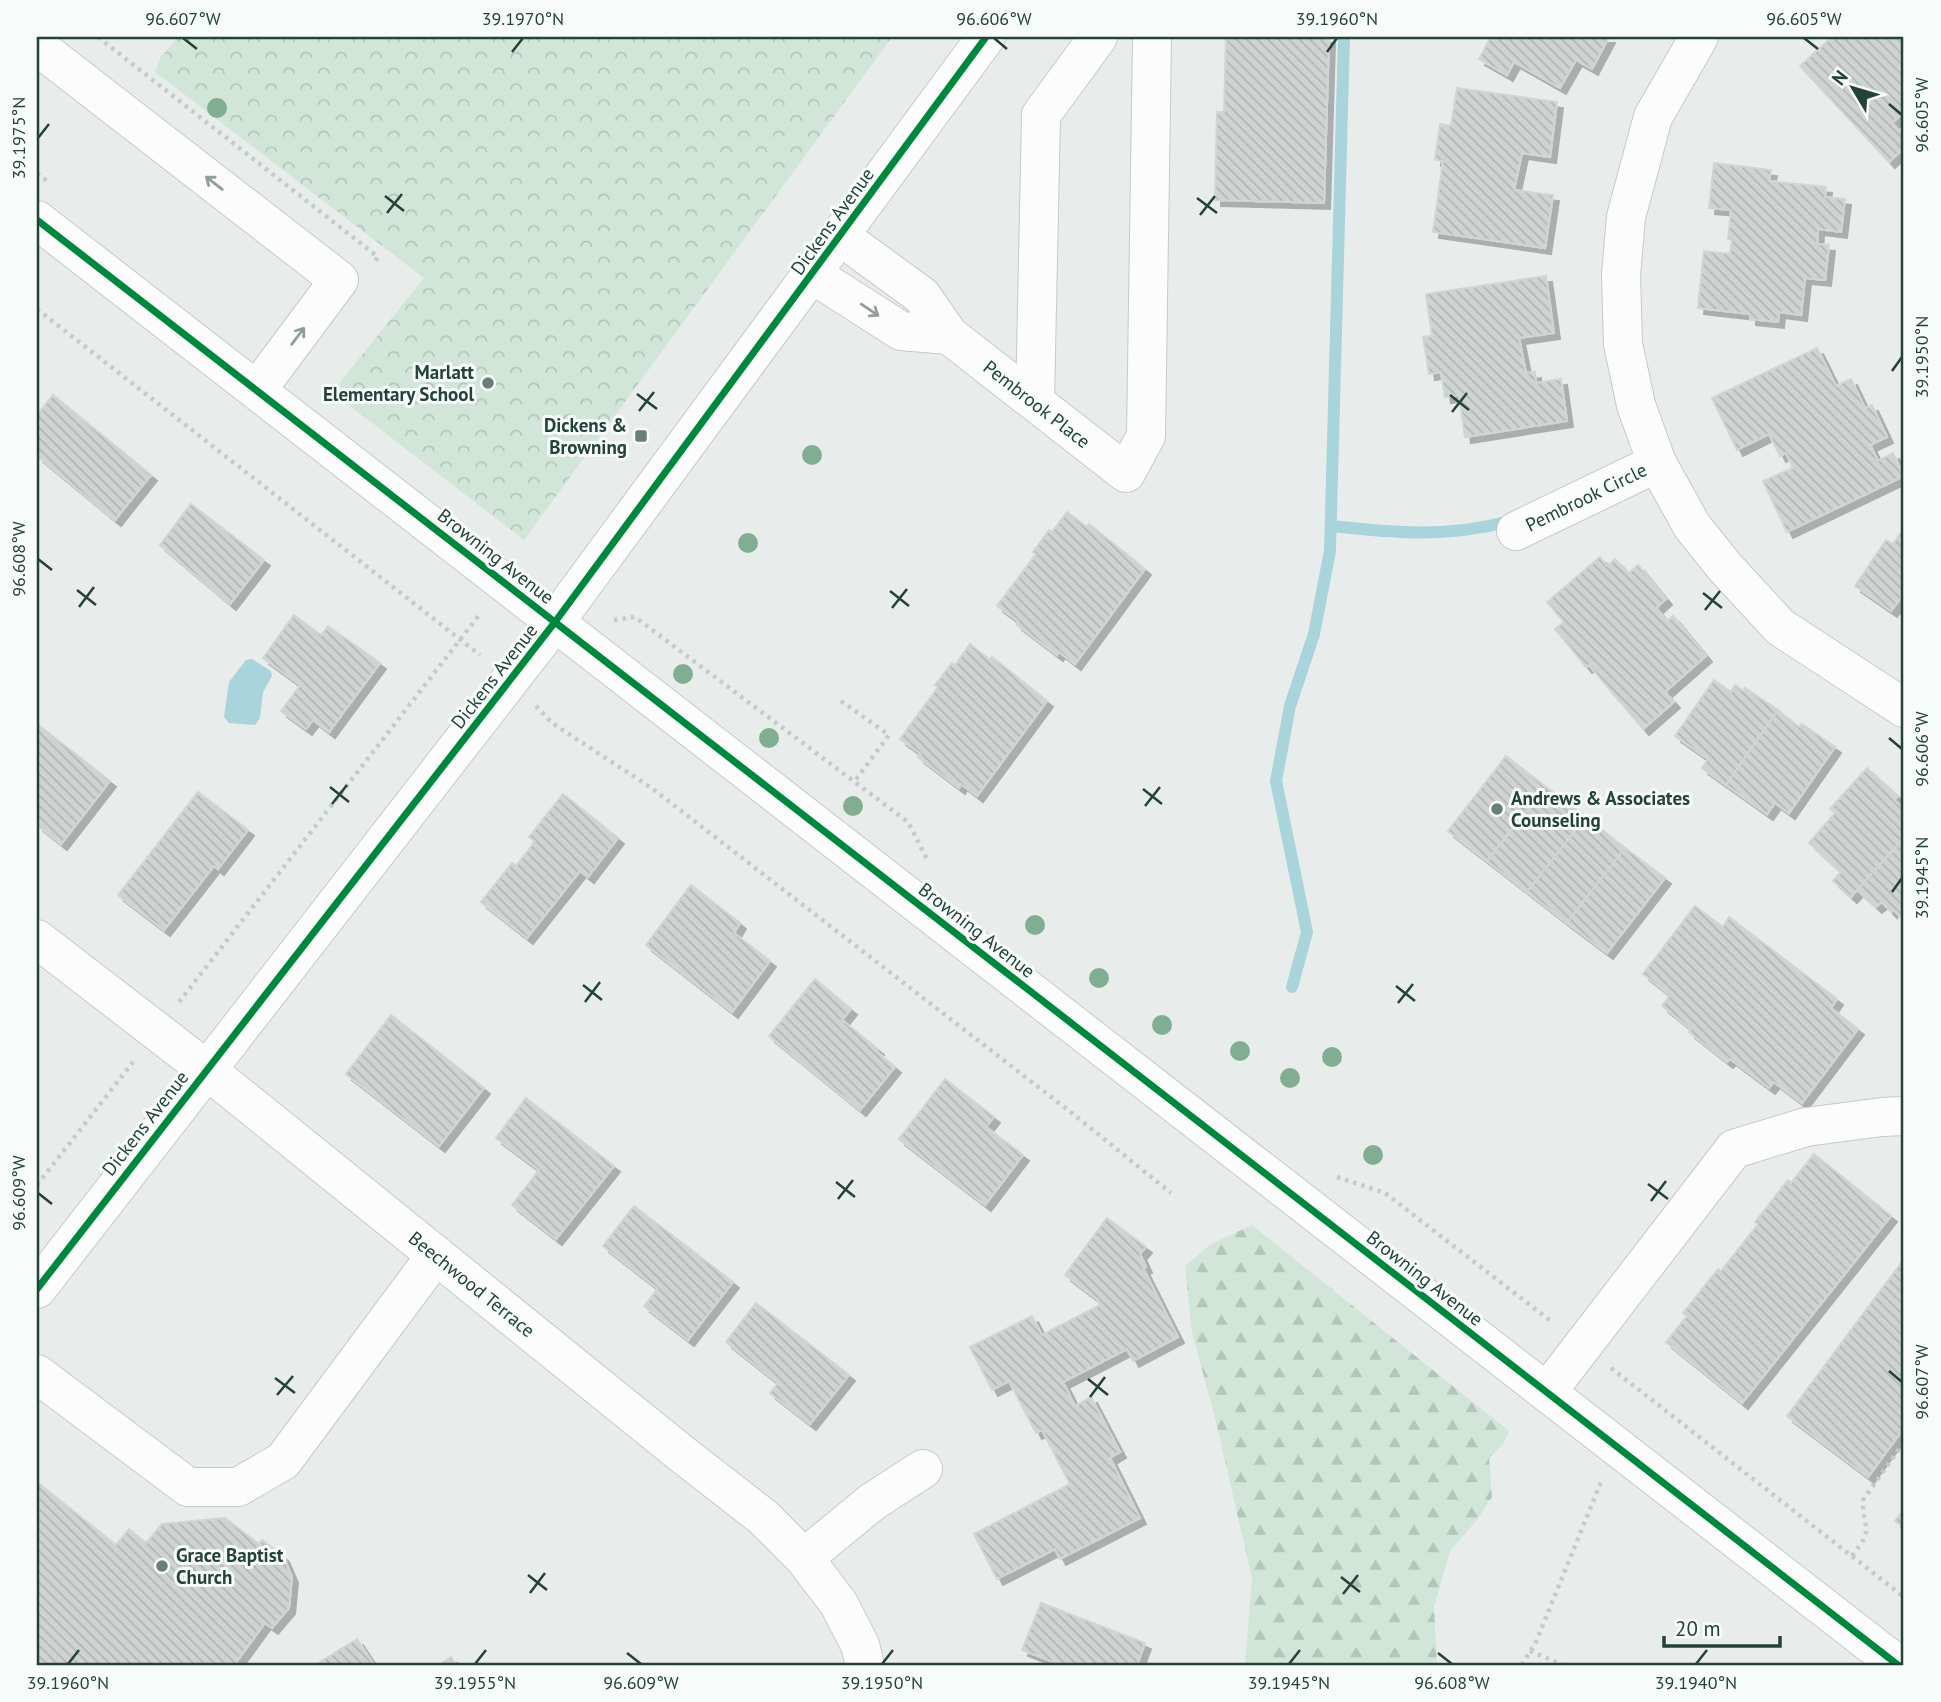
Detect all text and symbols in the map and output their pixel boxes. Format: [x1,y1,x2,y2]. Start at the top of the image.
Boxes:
text: 96.607°W [145,7,221,30]
text: 39.1970°N [482,7,564,30]
text: 96.606°W [956,7,1032,30]
text: 39.1960°N [1296,7,1378,30]
text: 96.605°W [1766,7,1842,30]
north arrow [1818,52,1888,122]
text: N [1826,65,1853,90]
text: 96.605°W [1910,77,1933,153]
text: 39.1975°N [7,97,30,179]
street label: Dickens Avenue [785,163,879,279]
one-way arrow [205,176,224,191]
one-way arrow [860,303,879,317]
text: 39.1950°N [1910,316,1933,398]
one-way arrow [290,327,305,345]
street label: Pembrook Place [979,355,1095,453]
place label: Marlatt Elementary School [323,360,474,406]
marker: Marlatt Elementary School [480,375,496,391]
place label: Dickens & Browning [544,413,627,459]
marker: Dickens & Browning [633,428,649,444]
street label: Pembrook Circle [1521,457,1651,537]
street label: Browning Avenue [433,503,559,609]
text: 96.608°W [7,521,30,597]
street label: Dickens Avenue [446,619,542,733]
text: 96.606°W [1910,711,1933,787]
place label: Andrews & Associates Counseling [1511,786,1690,832]
marker: Andrews & Associates Counseling [1489,801,1505,817]
text: 39.1945°N [1910,837,1933,919]
street label: Browning Avenue [914,877,1040,983]
street label: Dickens Avenue [97,1066,193,1180]
text: 96.609°W [7,1155,30,1231]
street label: Browning Avenue [1362,1225,1488,1331]
street label: Beechwood Terrace [404,1226,540,1342]
text: 96.607°W [1910,1344,1933,1420]
place label: Grace Baptist Church [176,1543,284,1589]
marker: Grace Baptist Church [154,1558,170,1574]
scale bar [1664,1604,1780,1648]
text: 20 m [1675,1615,1721,1642]
text: 39.1960°N [27,1671,109,1694]
text: 39.1955°N [434,1671,516,1694]
text: 96.609°W [603,1671,679,1694]
text: 39.1950°N [841,1671,923,1694]
text: 39.1945°N [1248,1671,1330,1694]
text: 96.608°W [1414,1671,1490,1694]
text: 39.1940°N [1655,1671,1737,1694]

